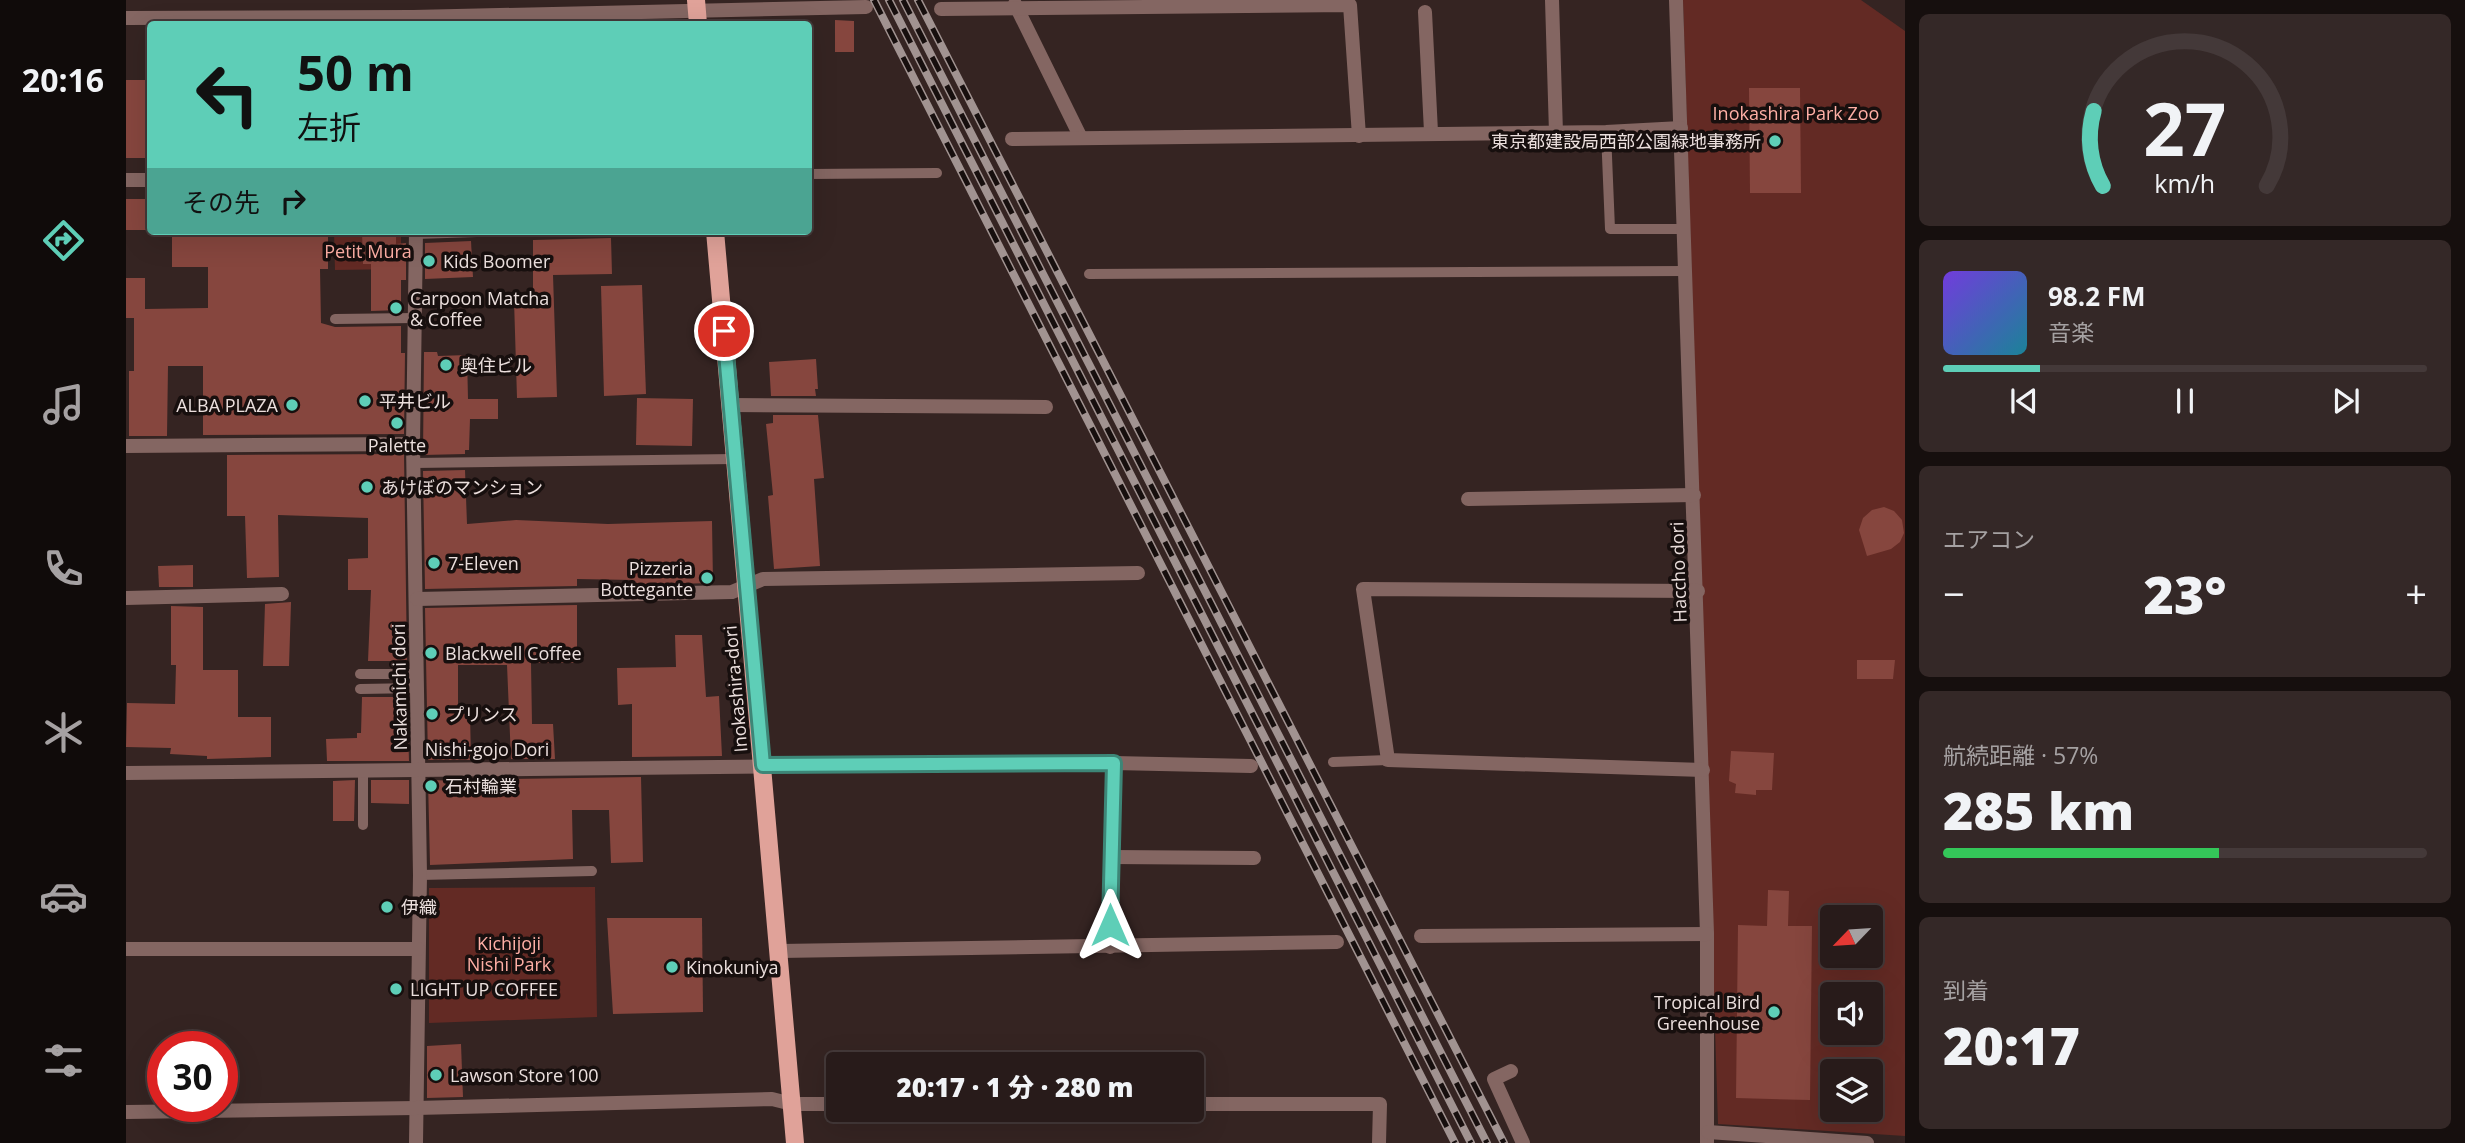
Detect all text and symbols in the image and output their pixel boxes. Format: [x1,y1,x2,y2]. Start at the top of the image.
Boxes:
text: 50 m [297,39,414,105]
icon: left [182,49,273,140]
text: 20:16 [22,58,104,101]
text: 27 [2143,78,2227,177]
park label: Inokashira Park Zoo [1713,101,1879,125]
text: 左折 [297,105,361,148]
place label: 東京都建設局西部公園緑地事務所 [1491,129,1761,153]
marker: 東京都建設局西部公園緑地事務所 [1767,133,1783,149]
text: km/h [2155,166,2215,200]
icon: right [274,182,312,220]
text: その先 [182,184,260,220]
icon: directions [39,216,88,265]
park label: Petit Mura [324,239,412,263]
place label: Kids Boomer [443,249,551,273]
marker: Kids Boomer [421,253,437,269]
text: 98.2 FM [2048,278,2146,314]
place label: Carpoon Matcha & Coffee [410,286,549,331]
marker: Carpoon Matcha & Coffee [388,300,404,316]
pin [694,301,754,361]
icon: arrive [705,312,743,350]
text: 音楽 [2048,316,2094,348]
place label: 奥住ビル [460,353,532,377]
marker: 奥住ビル [438,357,454,373]
icon: music [39,380,88,429]
icon: previous [2005,382,2043,420]
icon: pause [2166,382,2204,420]
icon: next [2327,382,2365,420]
place label: 平井ビル [379,389,451,413]
place label: ALBA PLAZA [176,393,279,417]
marker: 平井ビル [357,393,373,409]
marker: ALBA PLAZA [284,397,300,413]
marker: Palette [389,415,405,431]
place label: Palette [368,433,426,457]
place label: あけぼのマンション [381,475,543,499]
marker: あけぼのマンション [359,479,375,495]
street label: Haccho dori [1664,521,1692,623]
text: エアコン [1943,523,2035,555]
icon: phone [39,544,88,593]
place label: 7-Eleven [448,551,519,575]
marker: 7-Eleven [426,555,442,571]
place label: Pizzeria Bottegante [600,556,693,601]
text: 23° [2144,558,2226,629]
text: − [1943,567,1965,619]
text: + [2405,567,2427,619]
marker: Pizzeria Bottegante [699,570,715,586]
street label: Nakamichi dori [386,623,412,751]
street label: Inokashira-dori [717,624,753,754]
place label: Blackwell Coffee [445,641,582,665]
marker: Blackwell Coffee [423,645,439,661]
place label: プリンス [446,702,518,726]
marker: プリンス [424,706,440,722]
icon: climate [39,708,88,757]
street label: Nishi-gojo Dori [425,737,549,761]
text: 航続距離 · 57% [1943,739,2098,771]
place label: 石村輪業 [445,774,517,798]
text: 285 km [1943,774,2134,845]
marker: 石村輪業 [423,778,439,794]
icon: car [39,872,88,921]
position arrow [1073,888,1147,962]
place label: 伊織 [401,895,437,919]
marker: 伊織 [379,899,395,915]
north arrow [1820,905,1883,968]
map controls [1820,905,1883,1122]
park label: Kichijoji Nishi Park [467,931,552,976]
place label: Kinokuniya [686,955,779,979]
marker: Kinokuniya [664,959,680,975]
text: 到着 [1943,974,1989,1006]
place label: LIGHT UP COFFEE [410,977,558,1001]
marker: LIGHT UP COFFEE [388,981,404,997]
button: sound [1820,982,1883,1045]
place label: Tropical Bird Greenhouse [1654,990,1760,1035]
marker: Tropical Bird Greenhouse [1766,1004,1782,1020]
text: 20:17 [1943,1009,2080,1080]
speed limit sign: 30 [147,1031,238,1122]
icon: filters [39,1036,88,1085]
button: layers [1820,1059,1883,1122]
place label: Lawson Store 100 [450,1063,599,1087]
marker: Lawson Store 100 [428,1067,444,1083]
text: 20:17 · 1 分 · 280 m [897,1069,1133,1105]

